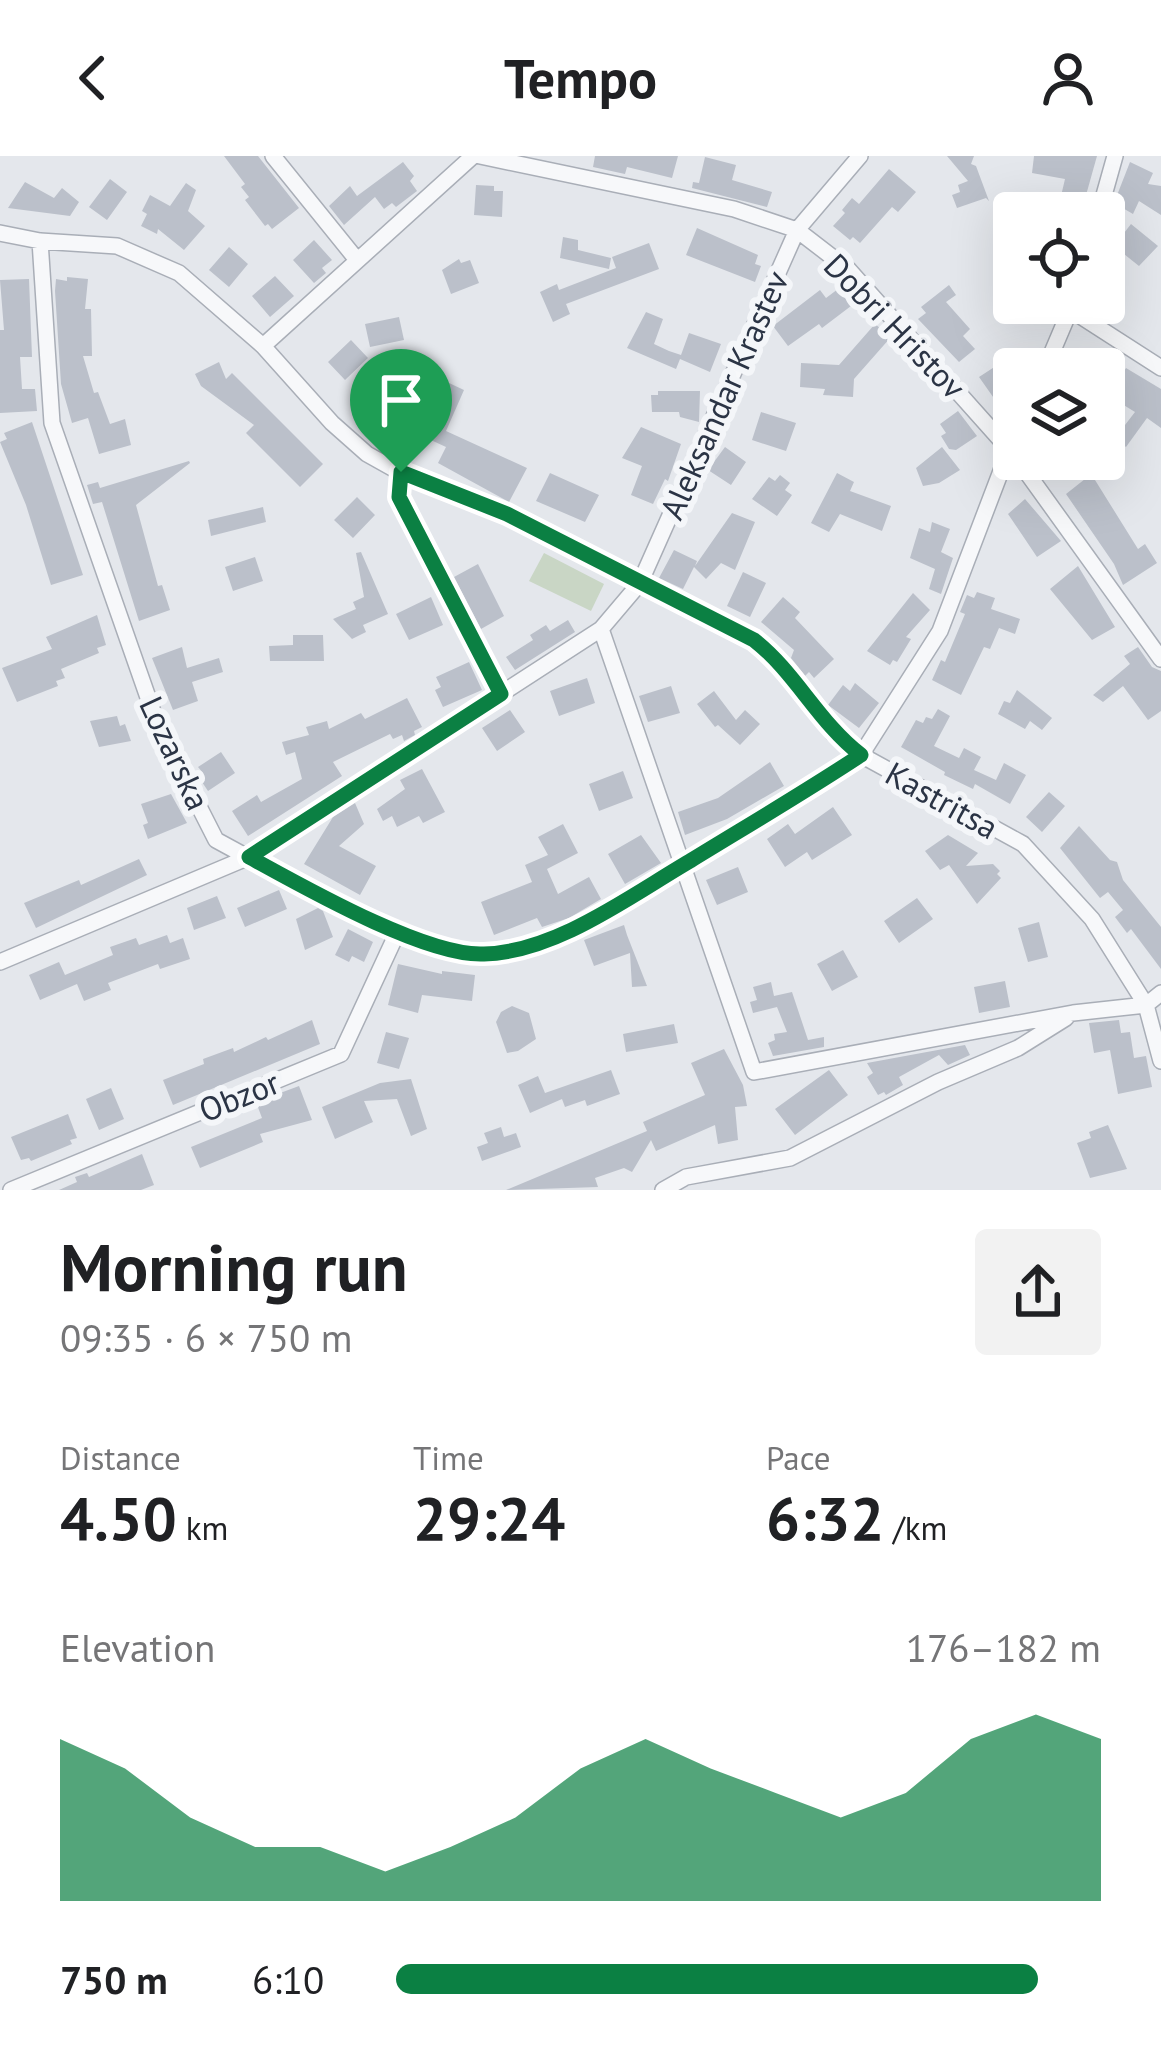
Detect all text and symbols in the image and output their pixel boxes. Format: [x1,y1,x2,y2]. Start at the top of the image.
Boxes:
text: Tempo [504,43,657,113]
icon: back [60,45,126,111]
icon: person [1035,45,1101,111]
map controls [993,192,1125,480]
button: locate [993,192,1125,324]
street label: Dobri Hristov [815,244,976,408]
street label: Aleksandar Krastev [650,264,798,526]
button: layers [993,348,1125,480]
pin [350,349,452,472]
icon: arrive [368,367,434,433]
street label: Lozarska [130,689,220,817]
street label: Kastritsa [878,751,1006,848]
street label: Obzor [192,1060,285,1131]
text: Morning run [60,1224,408,1309]
button: share [975,1229,1101,1355]
text: 09:35 · 6 × 750 m [60,1312,352,1363]
text: Distance [60,1436,181,1479]
text: Time [413,1436,484,1479]
text: Pace [766,1436,831,1479]
text: 4.50 [60,1479,177,1557]
text: 29:24 [413,1479,565,1557]
text: 6:32 [766,1479,884,1557]
text: km [177,1506,228,1549]
text: /km [884,1506,947,1549]
text: Elevation [60,1622,215,1673]
text: 176–182 m [906,1622,1101,1673]
text: 750 m [60,1954,168,2005]
text: 6:10 [252,1954,324,2005]

